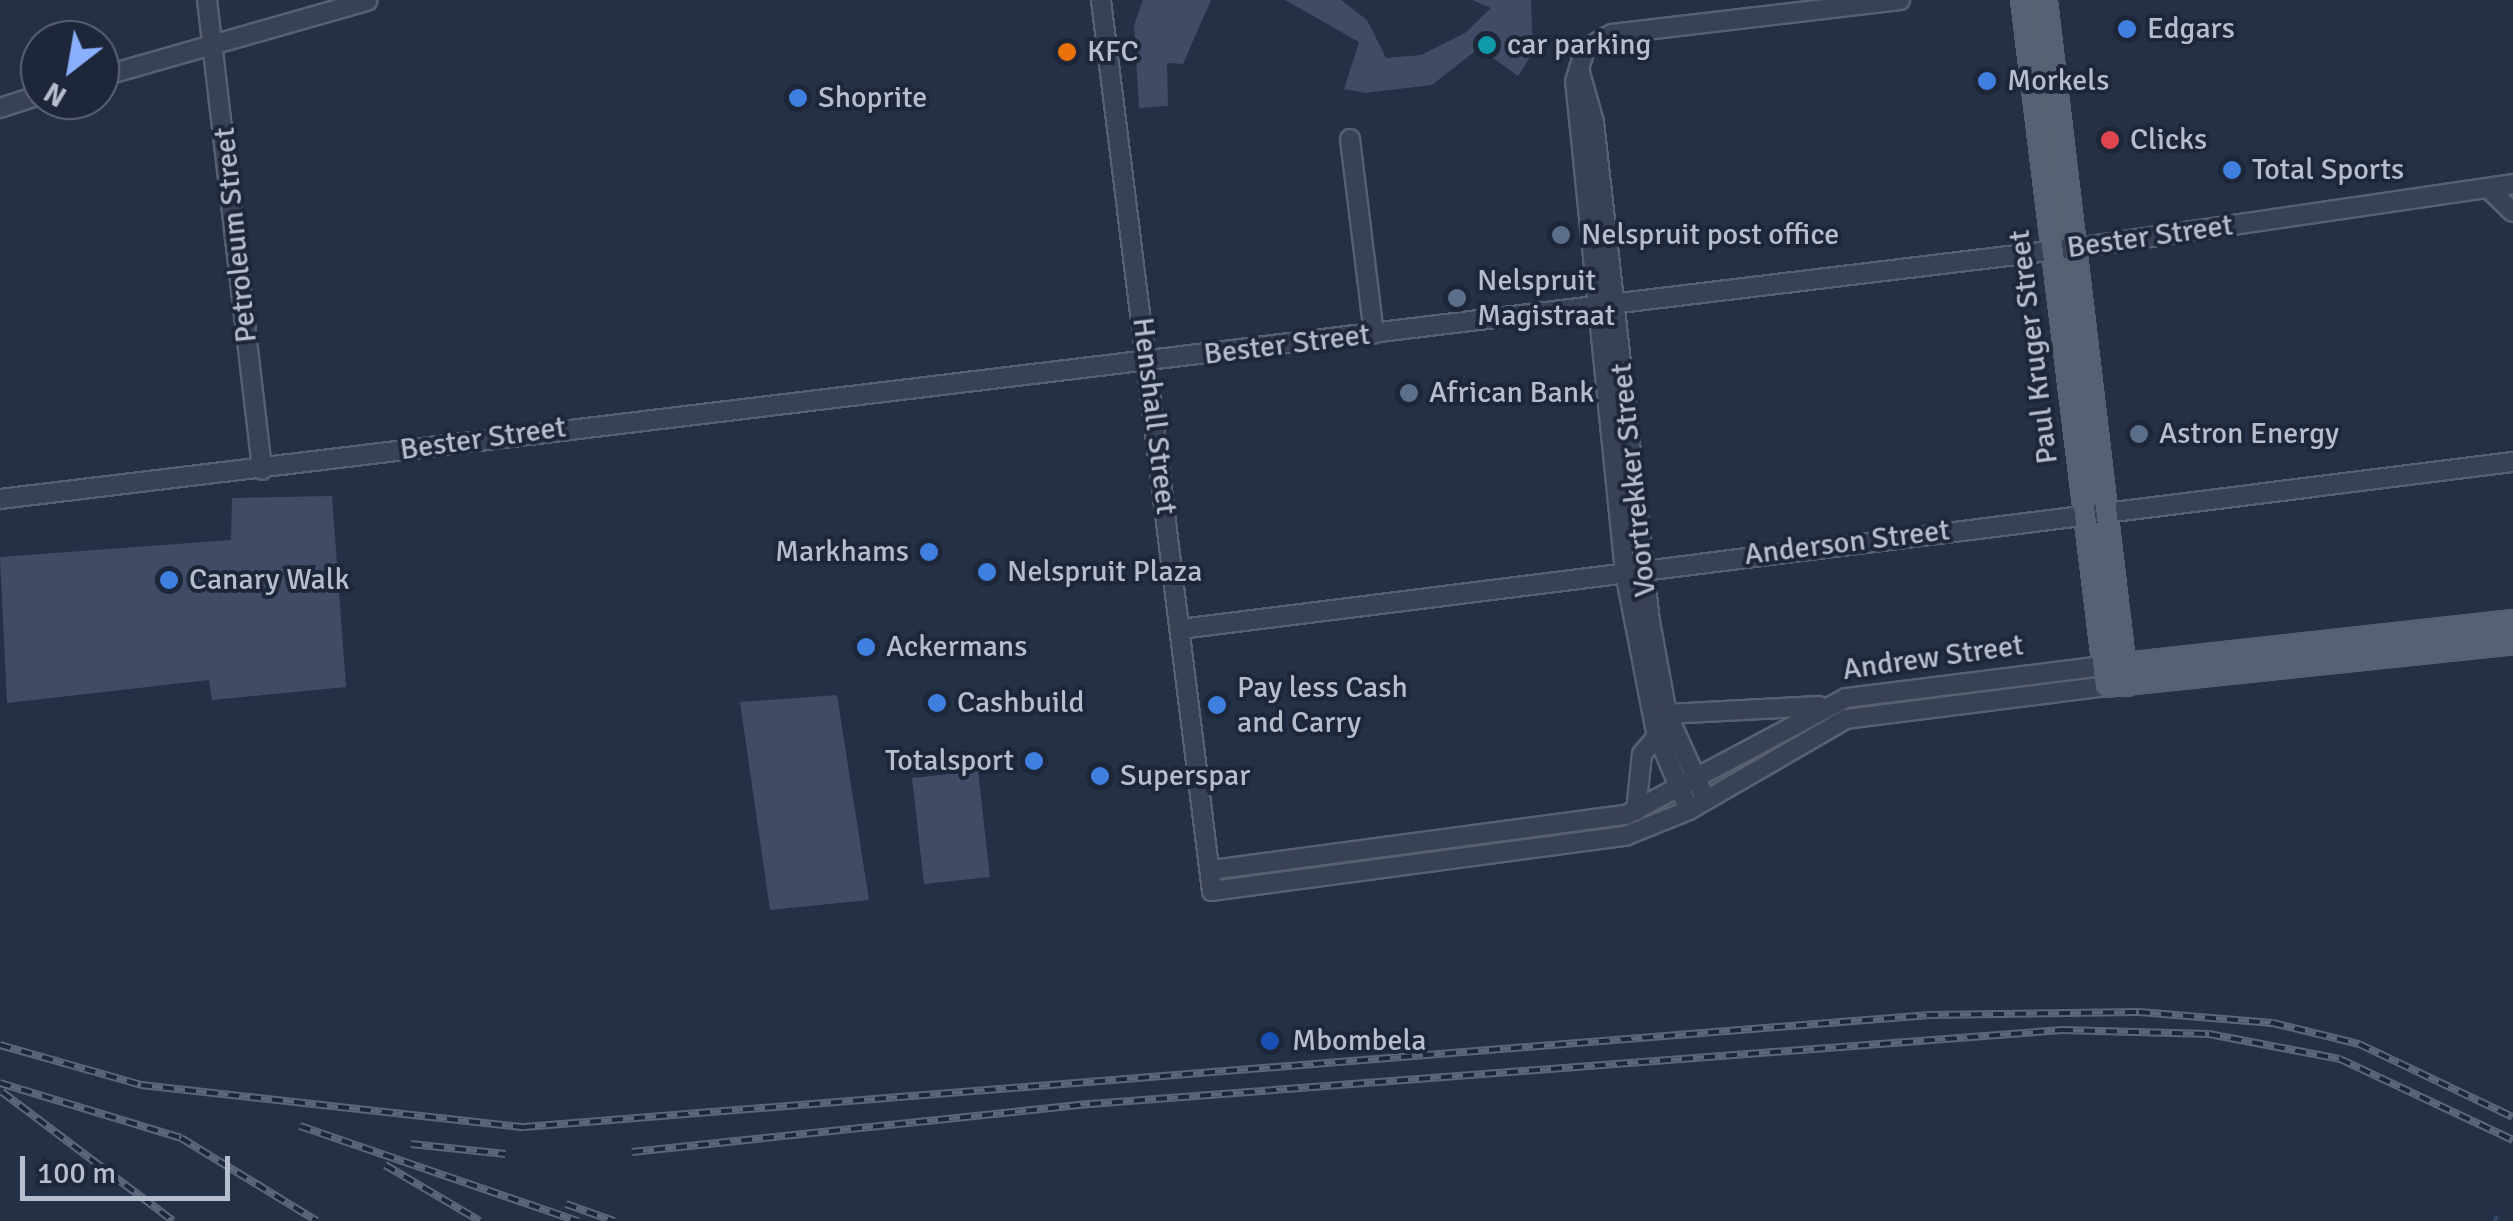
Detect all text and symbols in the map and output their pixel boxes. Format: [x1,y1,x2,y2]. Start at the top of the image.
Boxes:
place label: Edgars [2147,11,2235,47]
marker: Edgars [2116,18,2138,40]
north arrow [20,20,120,120]
place label: car parking [1507,27,1651,63]
place label: KFC [1087,34,1139,70]
marker: car parking [1476,34,1498,56]
marker: KFC [1056,41,1078,63]
place label: Morkels [2007,63,2109,99]
marker: Morkels [1976,70,1998,92]
text: N [38,74,73,114]
place label: Shoprite [818,80,927,116]
marker: Shoprite [787,87,809,109]
place label: Clicks [2130,122,2207,158]
street label: Petroleum Street [207,126,265,344]
marker: Clicks [2099,129,2121,151]
place label: Total Sports [2252,152,2404,188]
marker: Total Sports [2221,159,2243,181]
street label: Bester Street [2065,208,2235,266]
place label: Nelspruit post office [1581,217,1839,253]
marker: Nelspruit post office [1550,224,1572,246]
street label: Paul Kruger Street [2002,228,2066,466]
place label: Nelspruit Magistraat [1477,263,1615,334]
marker: Nelspruit Magistraat [1446,287,1468,309]
street label: Henshall Street [1124,315,1184,517]
street label: Bester Street [1202,317,1372,373]
street label: Voortrekker Street [1604,361,1664,599]
place label: African Bank [1429,375,1594,411]
marker: African Bank [1398,382,1420,404]
street label: Bester Street [398,410,568,468]
place label: Astron Energy [2159,416,2339,452]
marker: Astron Energy [2128,423,2150,445]
street label: Anderson Street [1742,513,1952,573]
place label: Markhams [775,534,909,570]
marker: Markhams [918,541,940,563]
place label: Nelspruit Plaza [1007,554,1202,590]
marker: Nelspruit Plaza [976,561,998,583]
place label: Canary Walk [189,562,350,598]
marker: Canary Walk [158,569,180,591]
street label: Andrew Street [1840,627,2026,689]
place label: Ackermans [886,629,1027,665]
marker: Ackermans [855,636,877,658]
place label: Pay less Cash and Carry [1237,670,1408,740]
place label: Cashbuild [957,685,1084,721]
marker: Cashbuild [926,692,948,714]
marker: Pay less Cash and Carry [1206,694,1228,716]
place label: Totalsport [885,743,1014,779]
marker: Totalsport [1023,750,1045,772]
place label: Superspar [1120,758,1250,794]
marker: Superspar [1089,765,1111,787]
place label: Mbombela [1292,1023,1426,1059]
marker: Mbombela [1257,1028,1283,1054]
scale bar [25,1136,235,1198]
text: 100 m [37,1155,116,1192]

